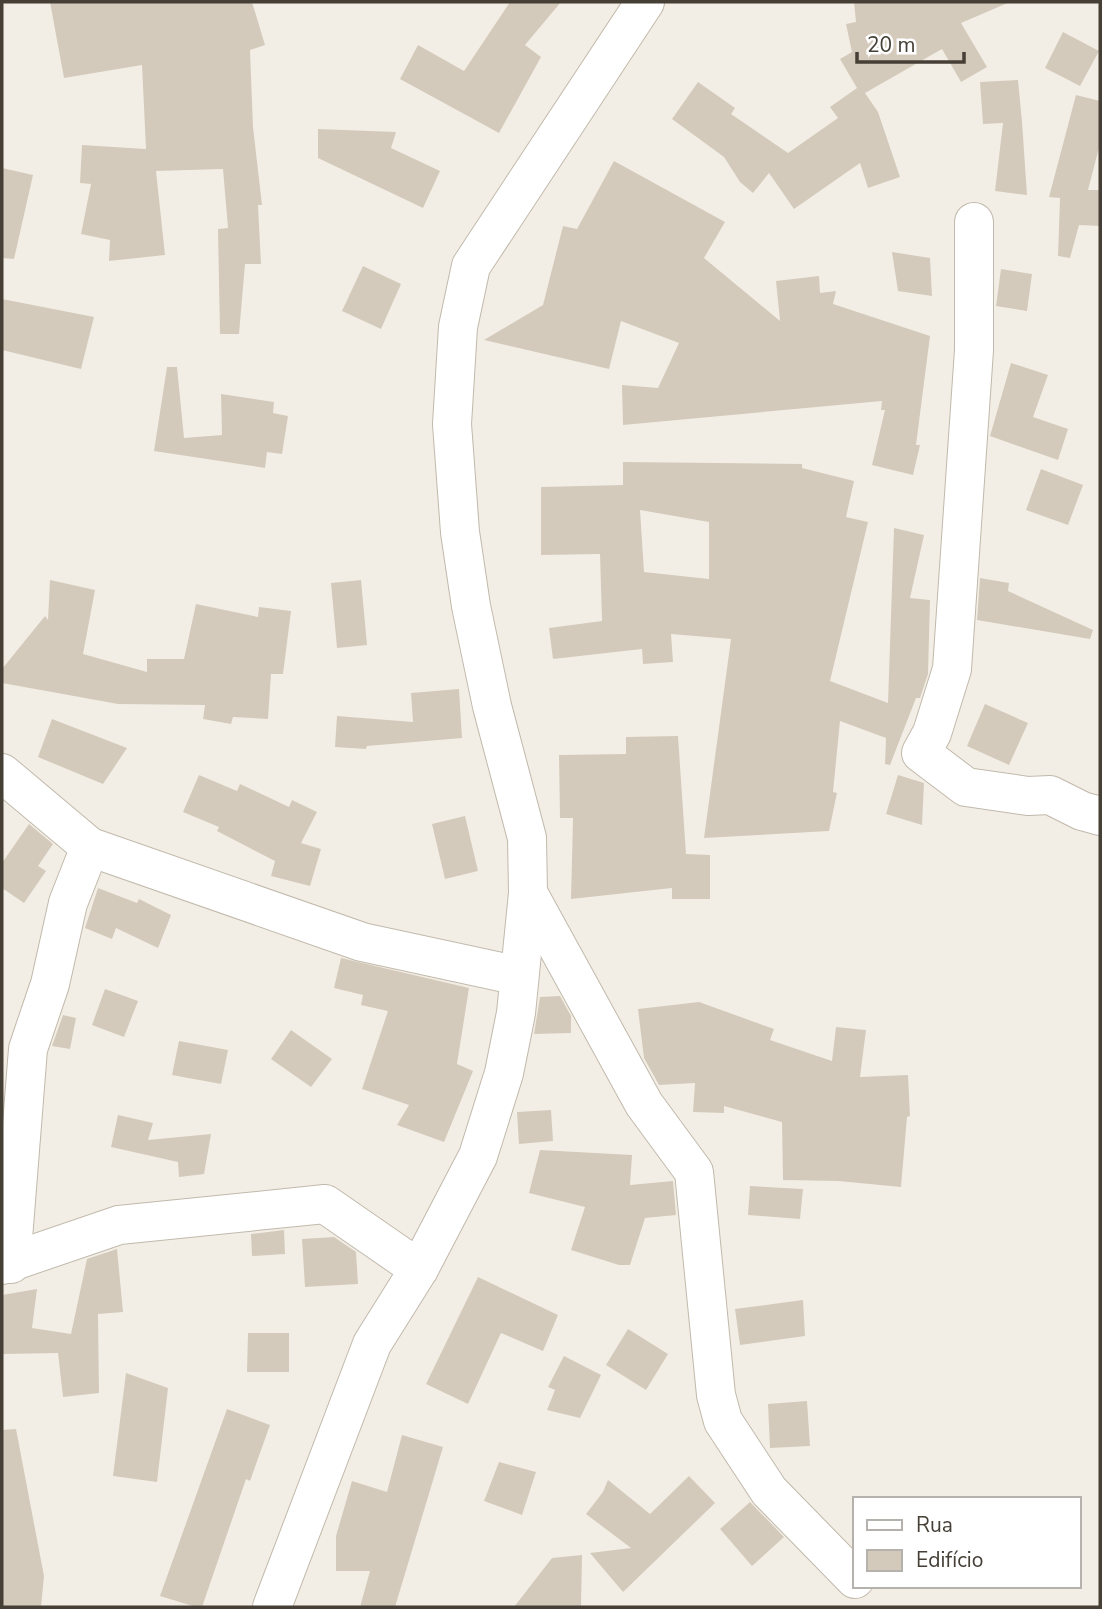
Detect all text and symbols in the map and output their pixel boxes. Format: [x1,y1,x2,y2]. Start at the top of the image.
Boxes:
scale bar [857,21,964,65]
text: 20 m [867,31,916,59]
legend [853,1497,1081,1588]
text: Rua [916,1511,953,1539]
text: Edifício [916,1546,983,1574]

